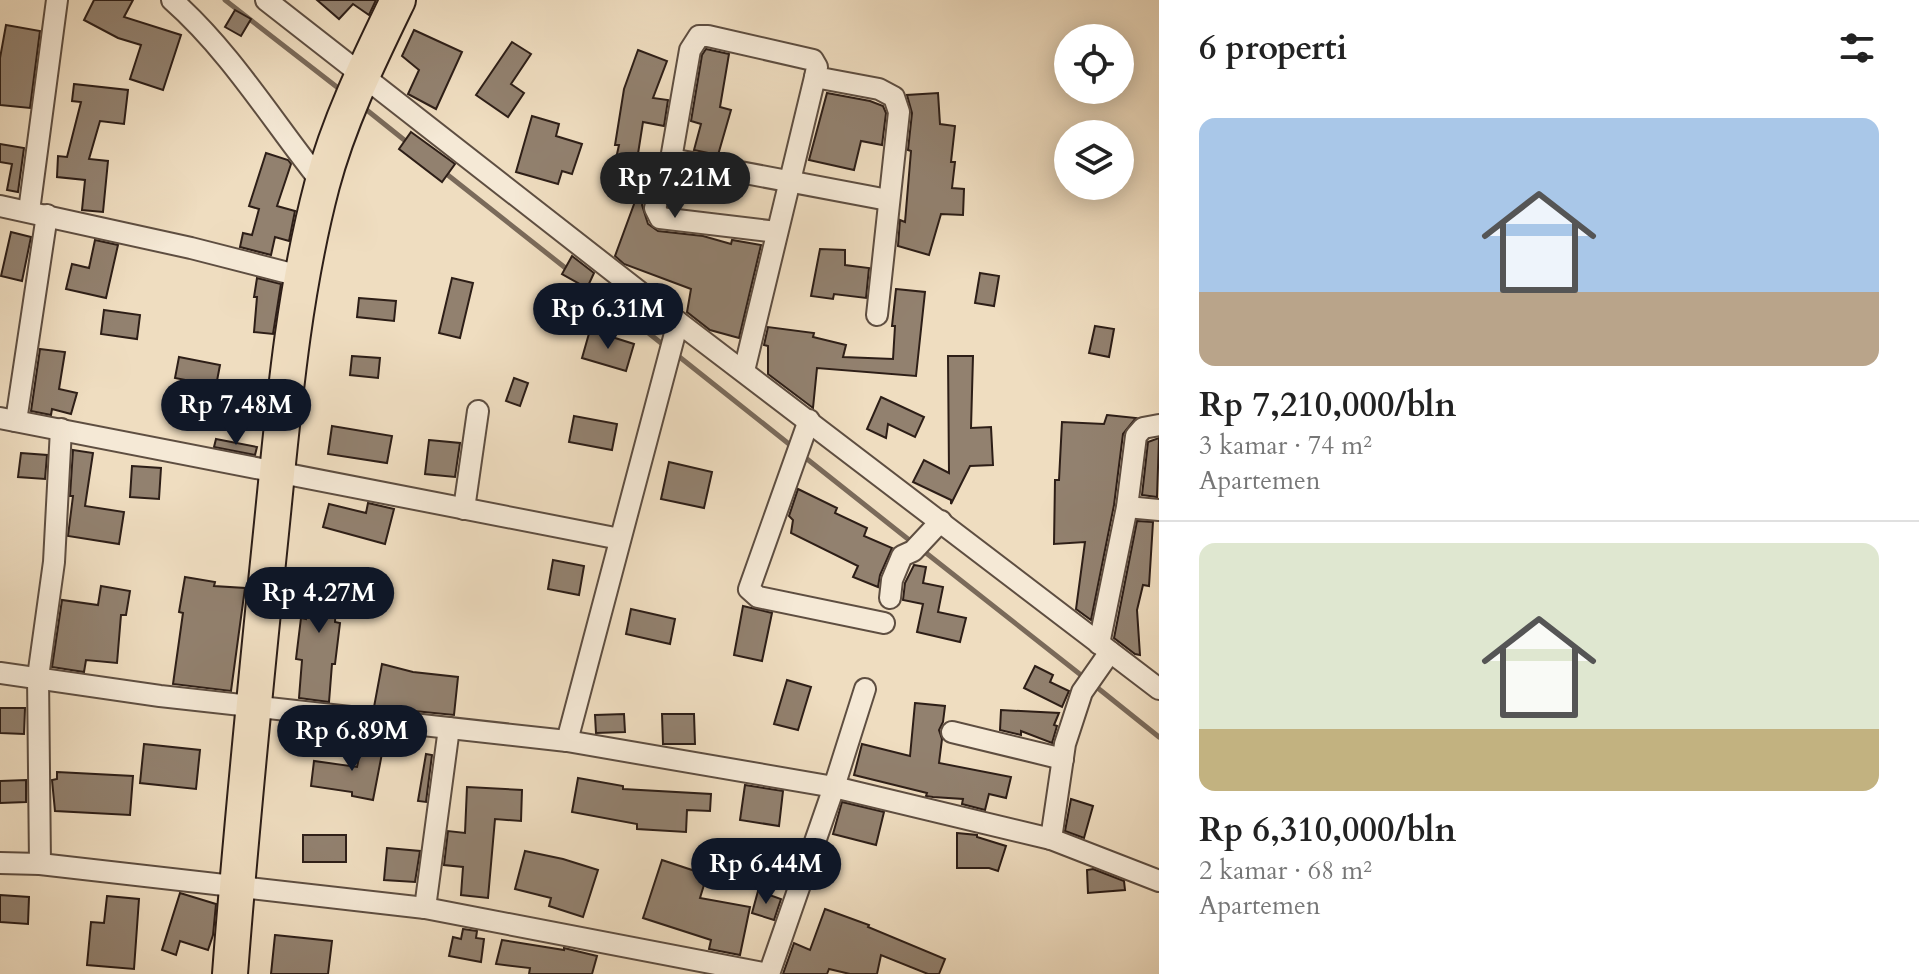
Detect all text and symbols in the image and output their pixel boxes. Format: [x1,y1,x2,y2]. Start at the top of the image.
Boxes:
map controls [1054,24,1134,200]
button: locate [1054,24,1134,104]
text: 6 properti [1199,25,1347,71]
icon: filters [1835,26,1879,70]
button: layers [1054,120,1134,200]
pin: Rp 7.21M [592,152,758,220]
text: Rp 7.21M [618,160,732,195]
icon: home [1467,170,1611,314]
pin: Rp 6.31M [525,283,691,351]
text: Rp 6.31M [551,291,665,326]
pin: Rp 7.48M [153,379,319,447]
text: Rp 7,210,000/bln [1199,382,1456,428]
text: Rp 7.48M [179,387,293,422]
text: 3 kamar · 74 m² [1199,428,1372,463]
text: Apartemen [1199,463,1321,498]
pin: Rp 4.27M [236,567,402,635]
text: Rp 4.27M [262,575,376,610]
icon: home [1467,595,1611,739]
pin: Rp 6.89M [269,705,435,773]
text: Rp 6.89M [295,713,409,748]
text: Rp 6,310,000/bln [1199,807,1456,853]
pin: Rp 6.44M [683,838,849,906]
text: Rp 6.44M [709,846,823,881]
text: 2 kamar · 68 m² [1199,853,1372,888]
text: Apartemen [1199,888,1321,923]

